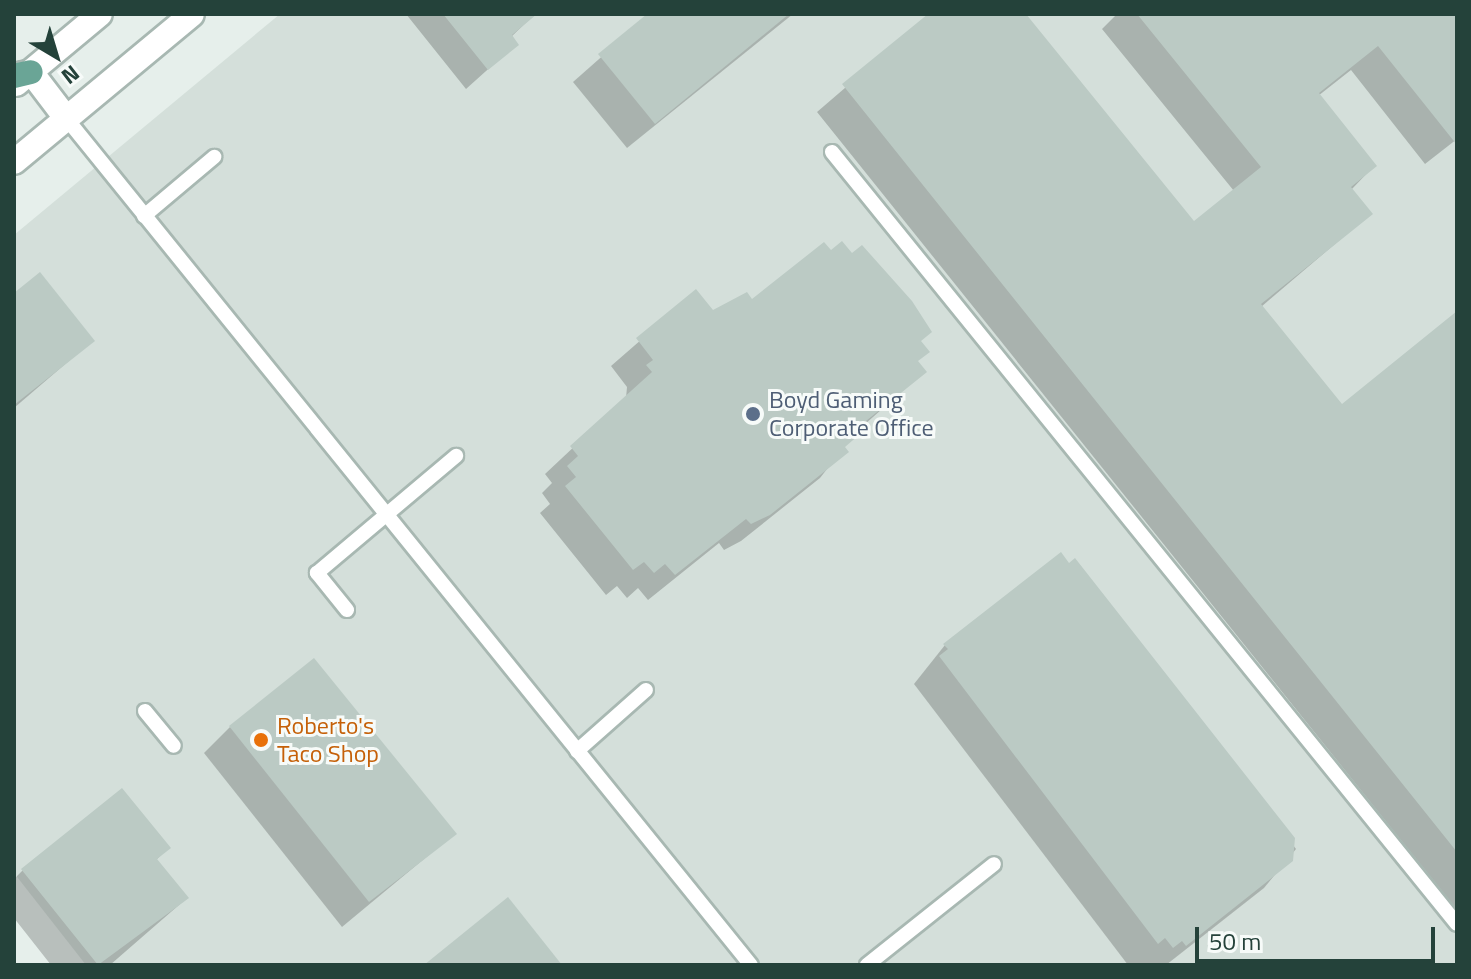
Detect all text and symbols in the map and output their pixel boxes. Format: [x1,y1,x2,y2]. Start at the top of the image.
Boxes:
north arrow [16,16,96,96]
text: N [54,57,87,93]
place label: Boyd Gaming Corporate Office [769,386,934,442]
marker: Boyd Gaming Corporate Office [744,405,762,423]
place label: Roberto's Taco Shop [277,712,379,768]
marker: Roberto's Taco Shop [252,731,270,749]
scale bar [1199,911,1439,961]
text: 50 m [1209,923,1261,959]

